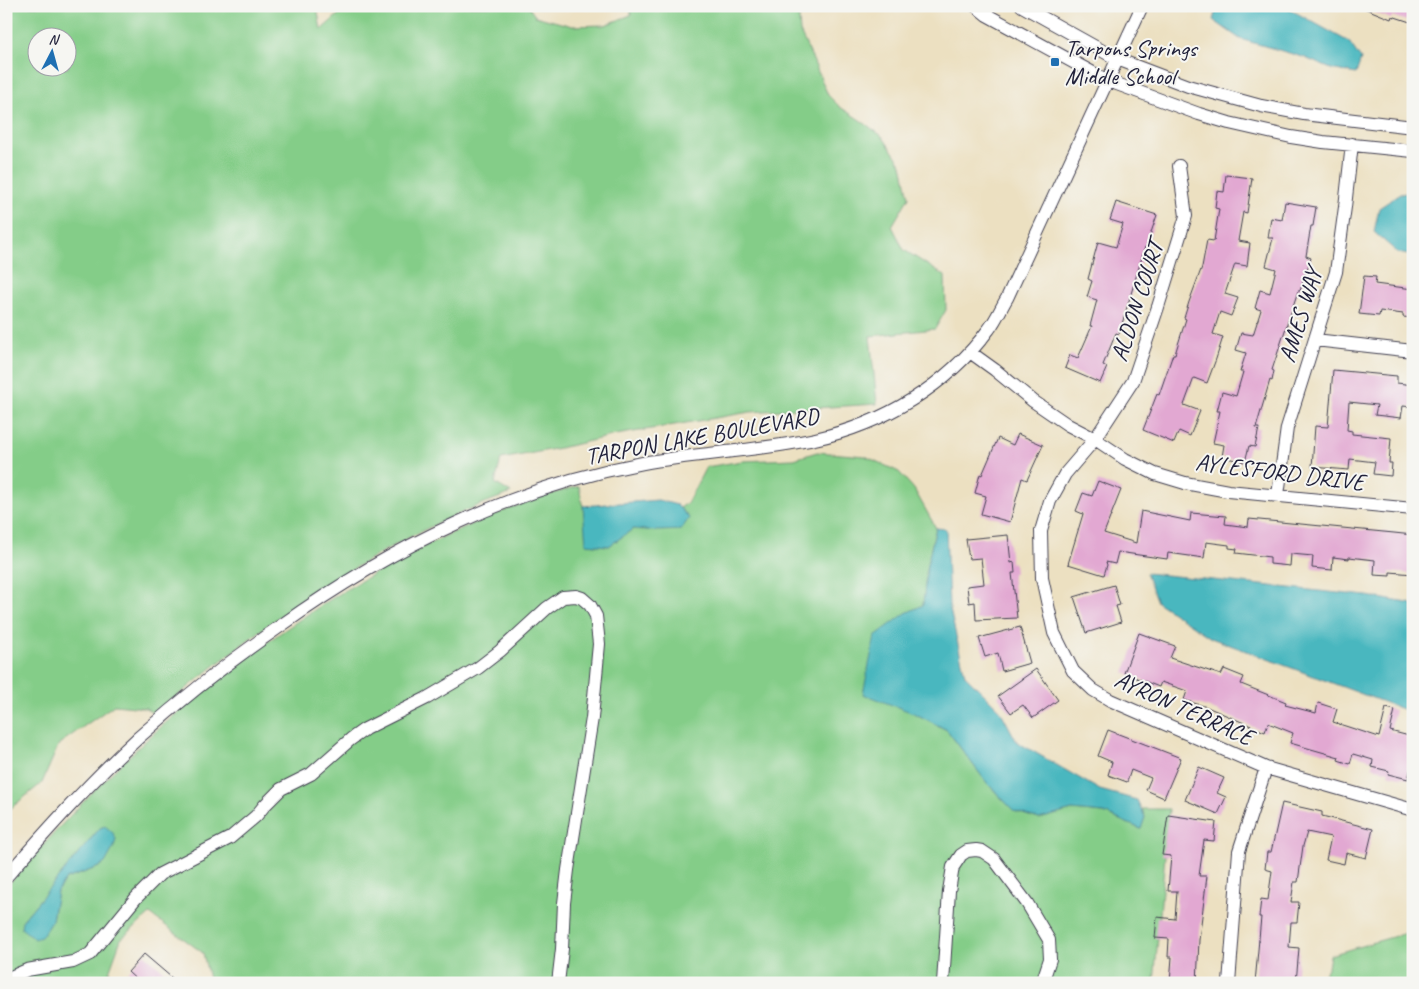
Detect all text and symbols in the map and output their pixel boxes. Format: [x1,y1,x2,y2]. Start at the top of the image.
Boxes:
north arrow [28,28,78,78]
text: N [48,31,61,49]
place label: Tarpons Springs Middle School [1065,33,1198,91]
marker: Tarpons Springs Middle School [1049,56,1061,68]
street label: ALDON COURT [1104,231,1172,365]
street label: AMES WAY [1272,260,1330,366]
street label: TARPON LAKE BOULEVARD [583,400,823,471]
street label: AYLESFORD DRIVE [1194,447,1369,498]
street label: AYRON TERRACE [1110,664,1261,753]

